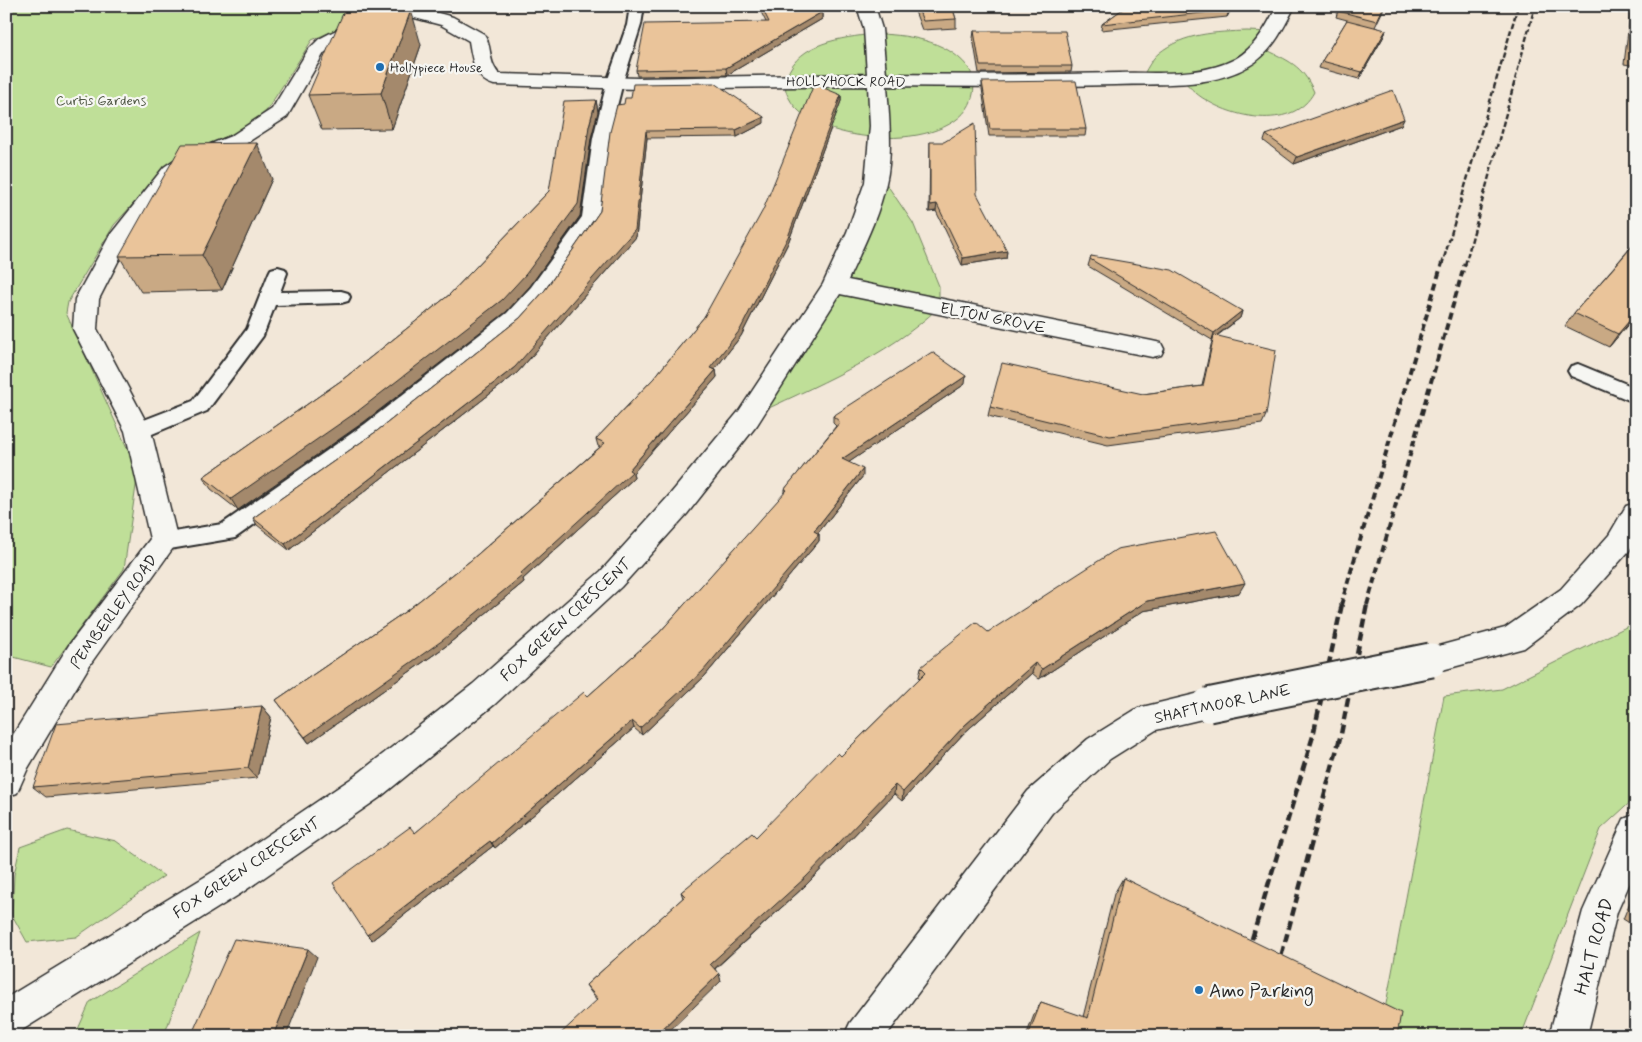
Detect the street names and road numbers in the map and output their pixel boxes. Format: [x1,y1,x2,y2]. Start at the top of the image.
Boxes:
street label: HOLLYHOCK ROAD [786,73,906,91]
street label: ELTON GROVE [938,298,1047,339]
street label: PEMBERLEY ROAD [66,550,163,673]
street label: FOX GREEN CRESCENT [496,553,637,686]
street label: SHAFTMOOR LANE [1152,680,1292,729]
street label: FOX GREEN CRESCENT [169,812,326,924]
street label: HALT ROAD [1569,895,1620,998]

